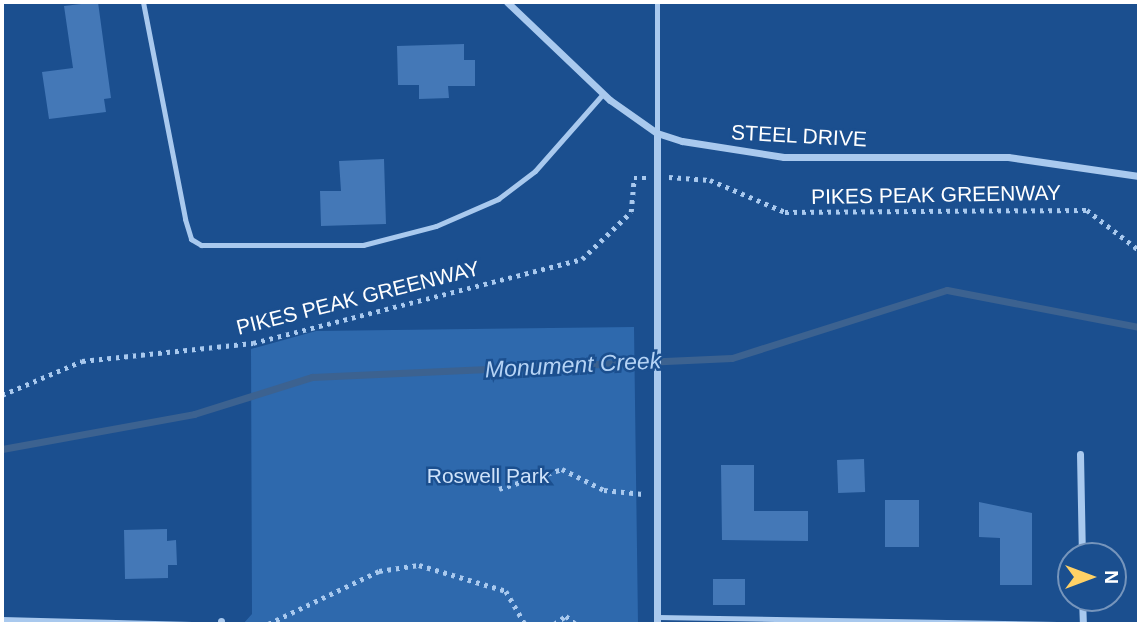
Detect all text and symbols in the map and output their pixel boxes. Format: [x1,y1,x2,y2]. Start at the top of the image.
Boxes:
street label: STEEL DRIVE [730,120,868,152]
street label: PIKES PEAK GREENWAY [811,180,1061,210]
street label: PIKES PEAK GREENWAY [234,256,482,340]
water label: Monument Creek [484,347,662,383]
park label: Roswell Park [427,463,549,489]
north arrow [1057,542,1127,612]
text: N [1101,570,1122,584]

